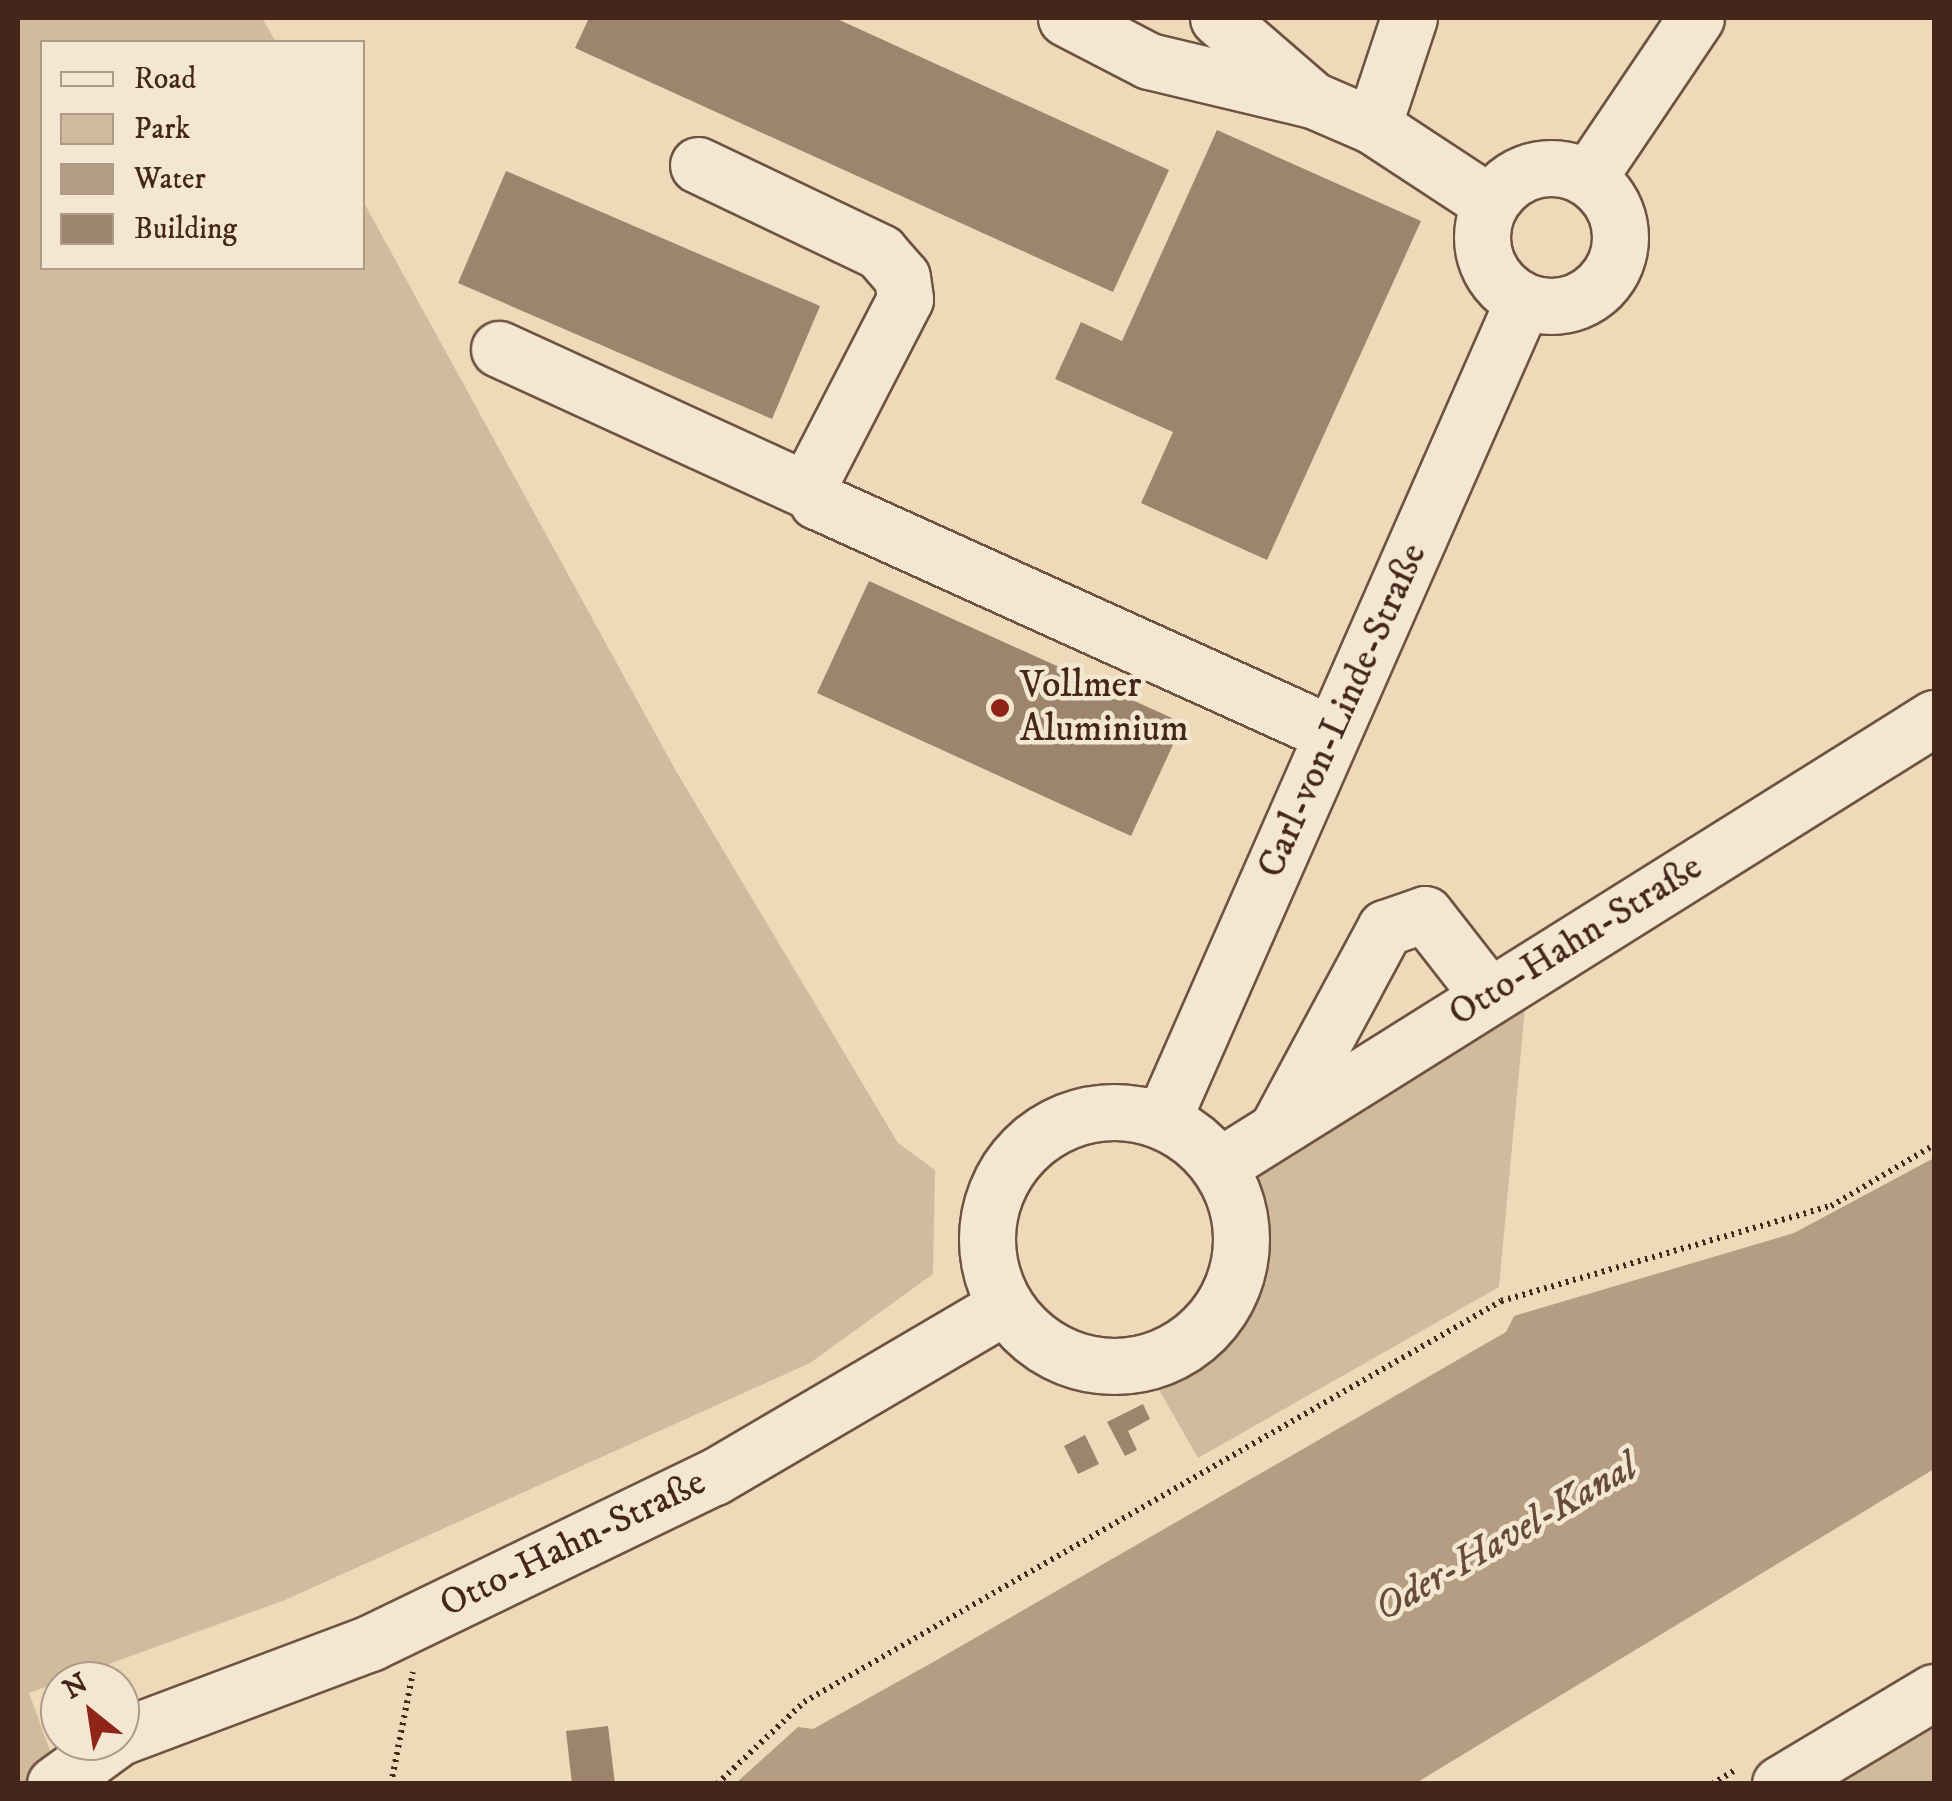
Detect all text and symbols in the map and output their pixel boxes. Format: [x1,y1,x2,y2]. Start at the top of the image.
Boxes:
legend [40,40,365,270]
text: Road [134,61,196,98]
text: Park [134,111,190,148]
text: Water [134,161,206,198]
text: Building [134,211,237,248]
street label: Carl-von-Linde-Straße [1249,537,1437,885]
place label: Vollmer Aluminium [1020,663,1189,752]
marker: Vollmer Aluminium [989,697,1011,719]
street label: Otto-Hahn-Straße [1441,845,1711,1037]
water label: Oder-Havel-Kanal [1366,1443,1646,1633]
street label: Otto-Hahn-Straße [433,1460,713,1628]
north arrow [40,1661,140,1761]
text: N [57,1665,94,1707]

